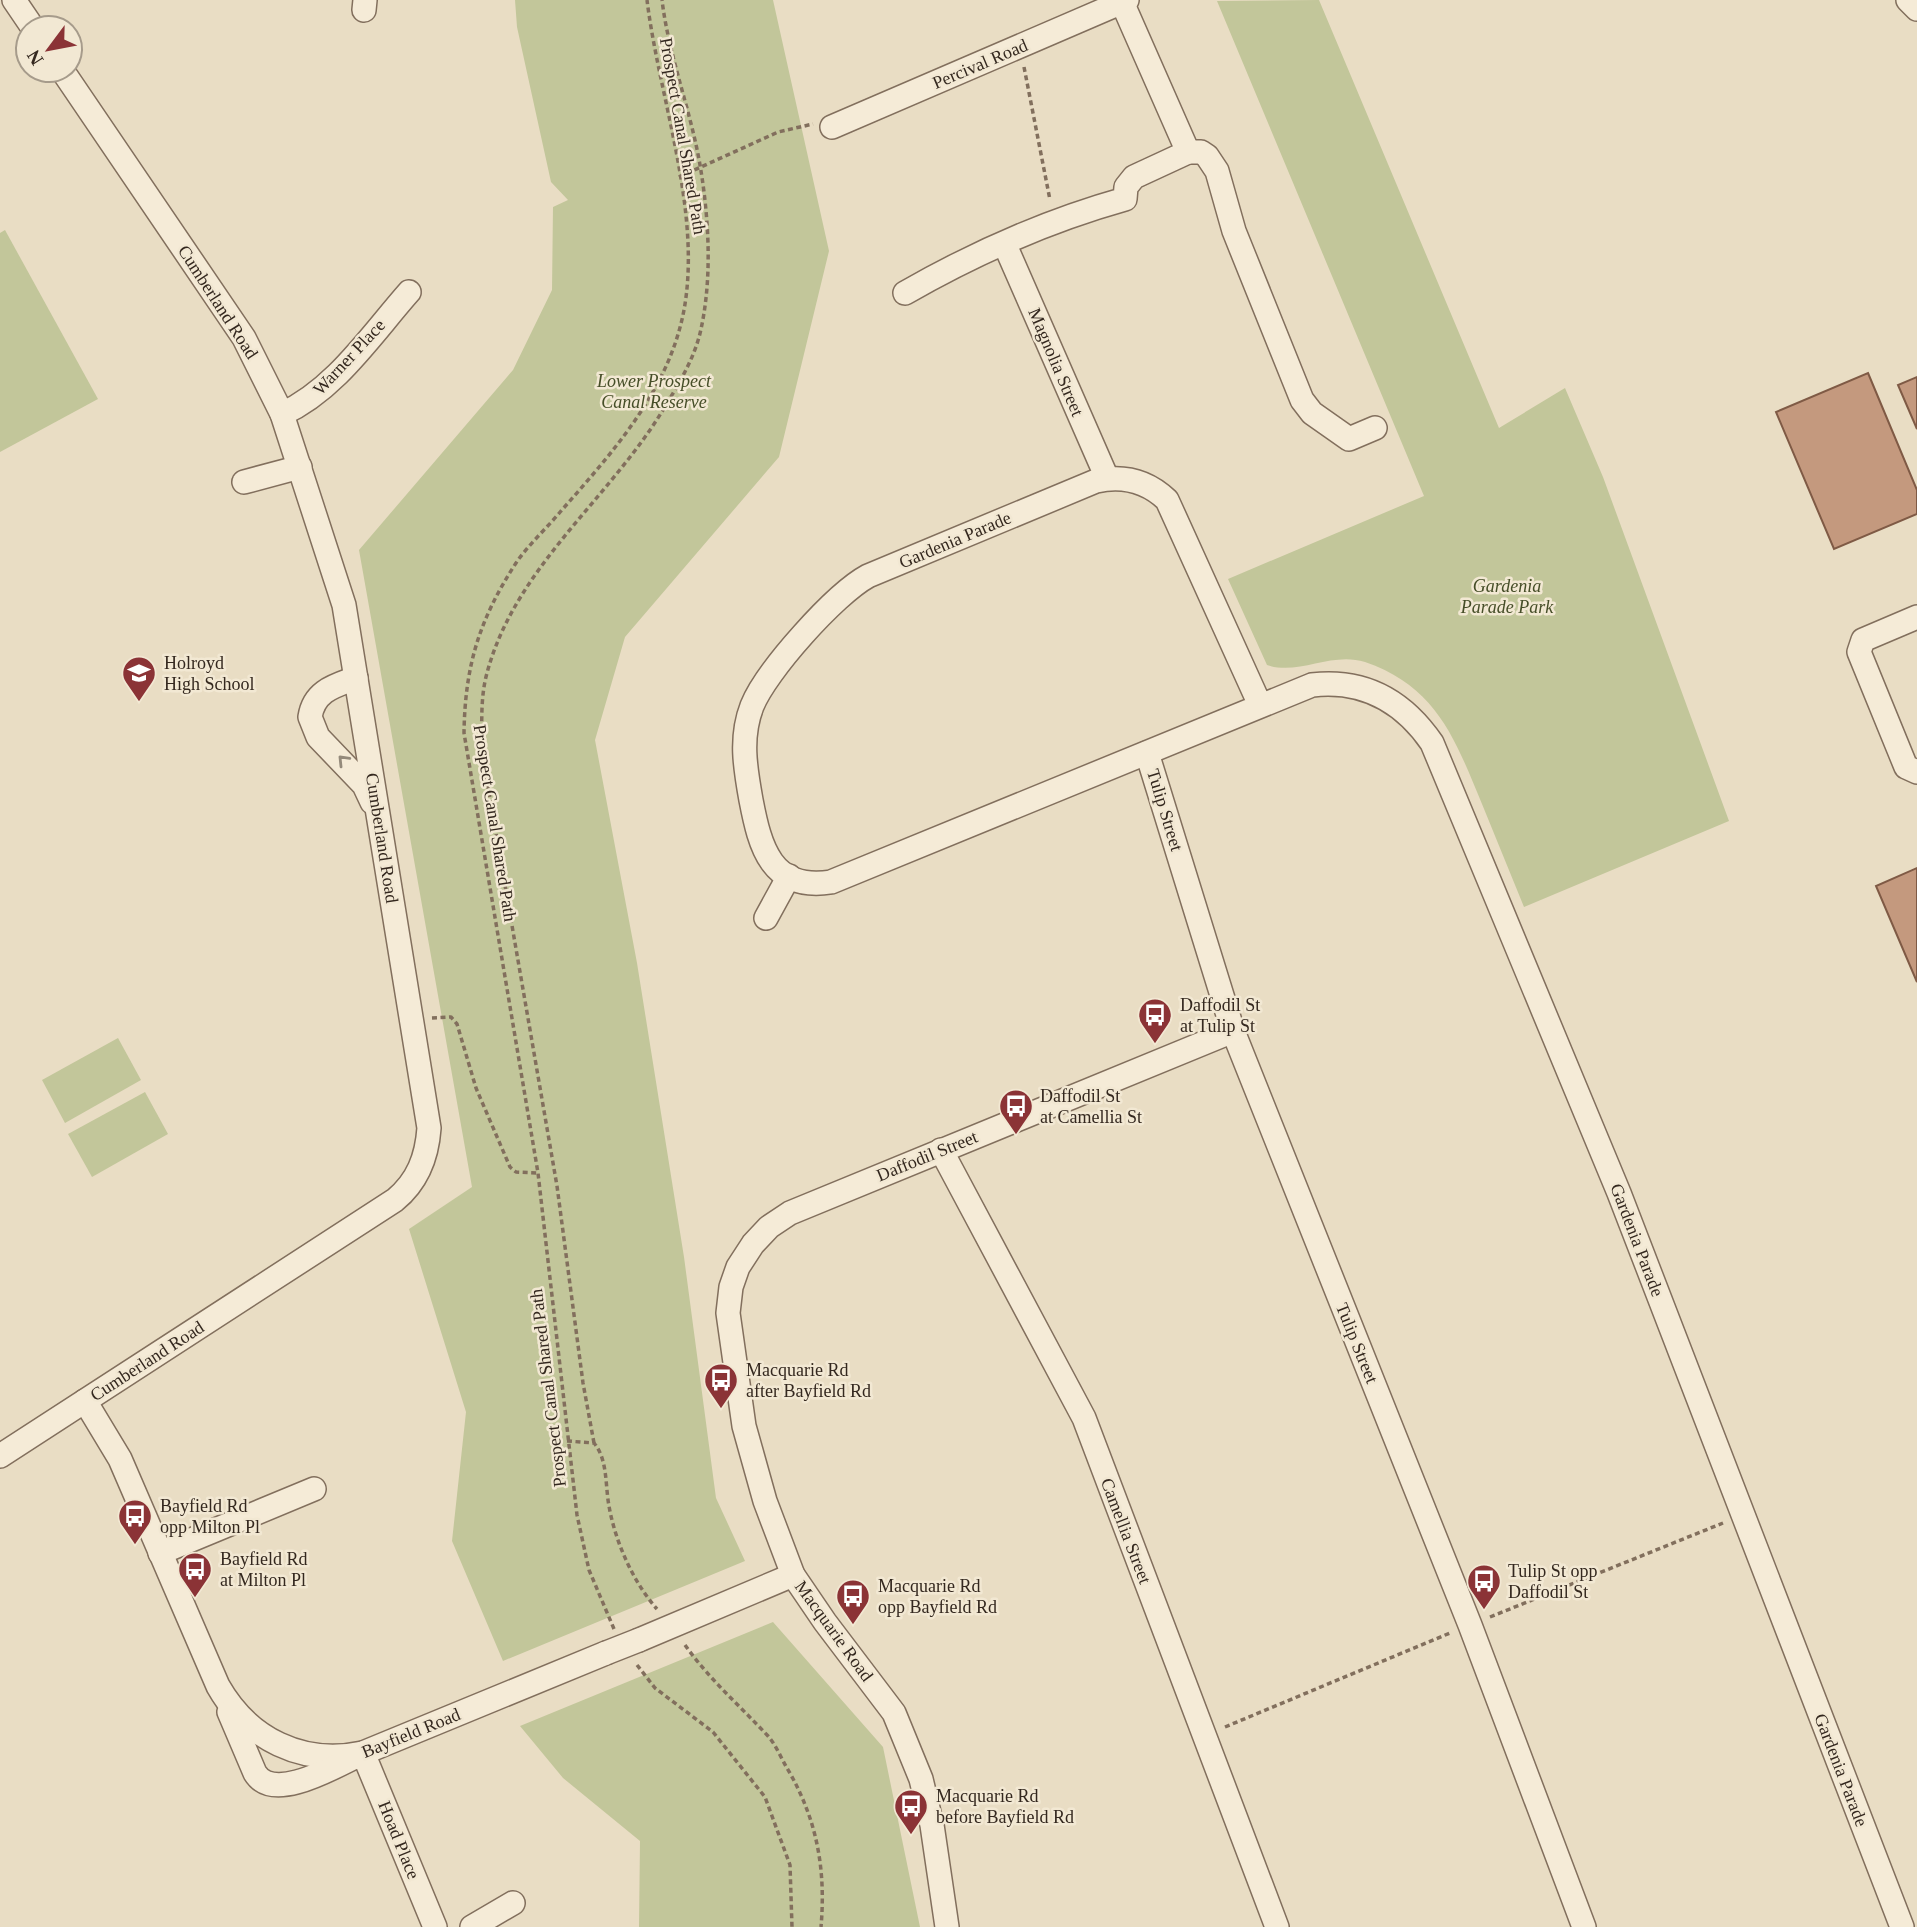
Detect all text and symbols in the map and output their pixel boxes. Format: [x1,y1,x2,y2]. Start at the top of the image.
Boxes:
north arrow [14,14,84,84]
street label: Percival Road [929,35,1031,93]
street label: Prospect Canal Shared Path [656,36,710,236]
text: N [22,46,48,69]
street label: Cumberland Road [174,241,262,363]
street label: Magnolia Street [1024,305,1088,419]
street label: Warner Place [309,315,389,399]
park label: Lower Prospect Canal Reserve [596,371,712,412]
street label: Gardenia Parade [896,507,1014,573]
park label: Gardenia Parade Park [1460,576,1554,617]
place label: Holroyd High School [164,653,255,694]
school or university icon: Holroyd High School [120,654,158,703]
street label: Prospect Canal Shared Path [470,723,520,923]
one-way arrow [338,756,351,769]
street label: Tulip Street [1143,767,1187,853]
street label: Cumberland Road [362,772,402,904]
place label: Daffodil St at Tulip St [1180,995,1260,1036]
bus stop icon: Daffodil St at Tulip St [1136,996,1174,1045]
place label: Daffodil St at Camellia St [1040,1086,1142,1127]
bus stop icon: Daffodil St at Camellia St [997,1087,1035,1136]
street label: Daffodil Street [874,1127,980,1185]
street label: Gardenia Parade [1606,1181,1668,1299]
street label: Prospect Canal Shared Path [526,1288,570,1488]
street label: Tulip Street [1332,1300,1382,1386]
street label: Cumberland Road [86,1317,208,1405]
place label: Macquarie Rd after Bayfield Rd [746,1360,871,1401]
bus stop icon: Macquarie Rd after Bayfield Rd [702,1361,740,1410]
street label: Camellia Street [1097,1475,1155,1587]
place label: Bayfield Rd opp Milton Pl [160,1496,260,1537]
bus stop icon: Bayfield Rd opp Milton Pl [116,1497,154,1546]
place label: Bayfield Rd at Milton Pl [220,1549,308,1590]
bus stop icon: Bayfield Rd at Milton Pl [176,1550,214,1599]
place label: Tulip St opp Daffodil St [1508,1561,1597,1602]
bus stop icon: Tulip St opp Daffodil St [1465,1562,1503,1611]
place label: Macquarie Rd opp Bayfield Rd [878,1576,997,1617]
street label: Macquarie Road [791,1577,877,1685]
bus stop icon: Macquarie Rd opp Bayfield Rd [834,1577,872,1626]
street label: Bayfield Road [359,1704,463,1762]
street label: Gardenia Parade [1810,1711,1872,1829]
place label: Macquarie Rd before Bayfield Rd [936,1786,1074,1827]
bus stop icon: Macquarie Rd before Bayfield Rd [892,1787,930,1836]
street label: Hoad Place [374,1798,424,1882]

